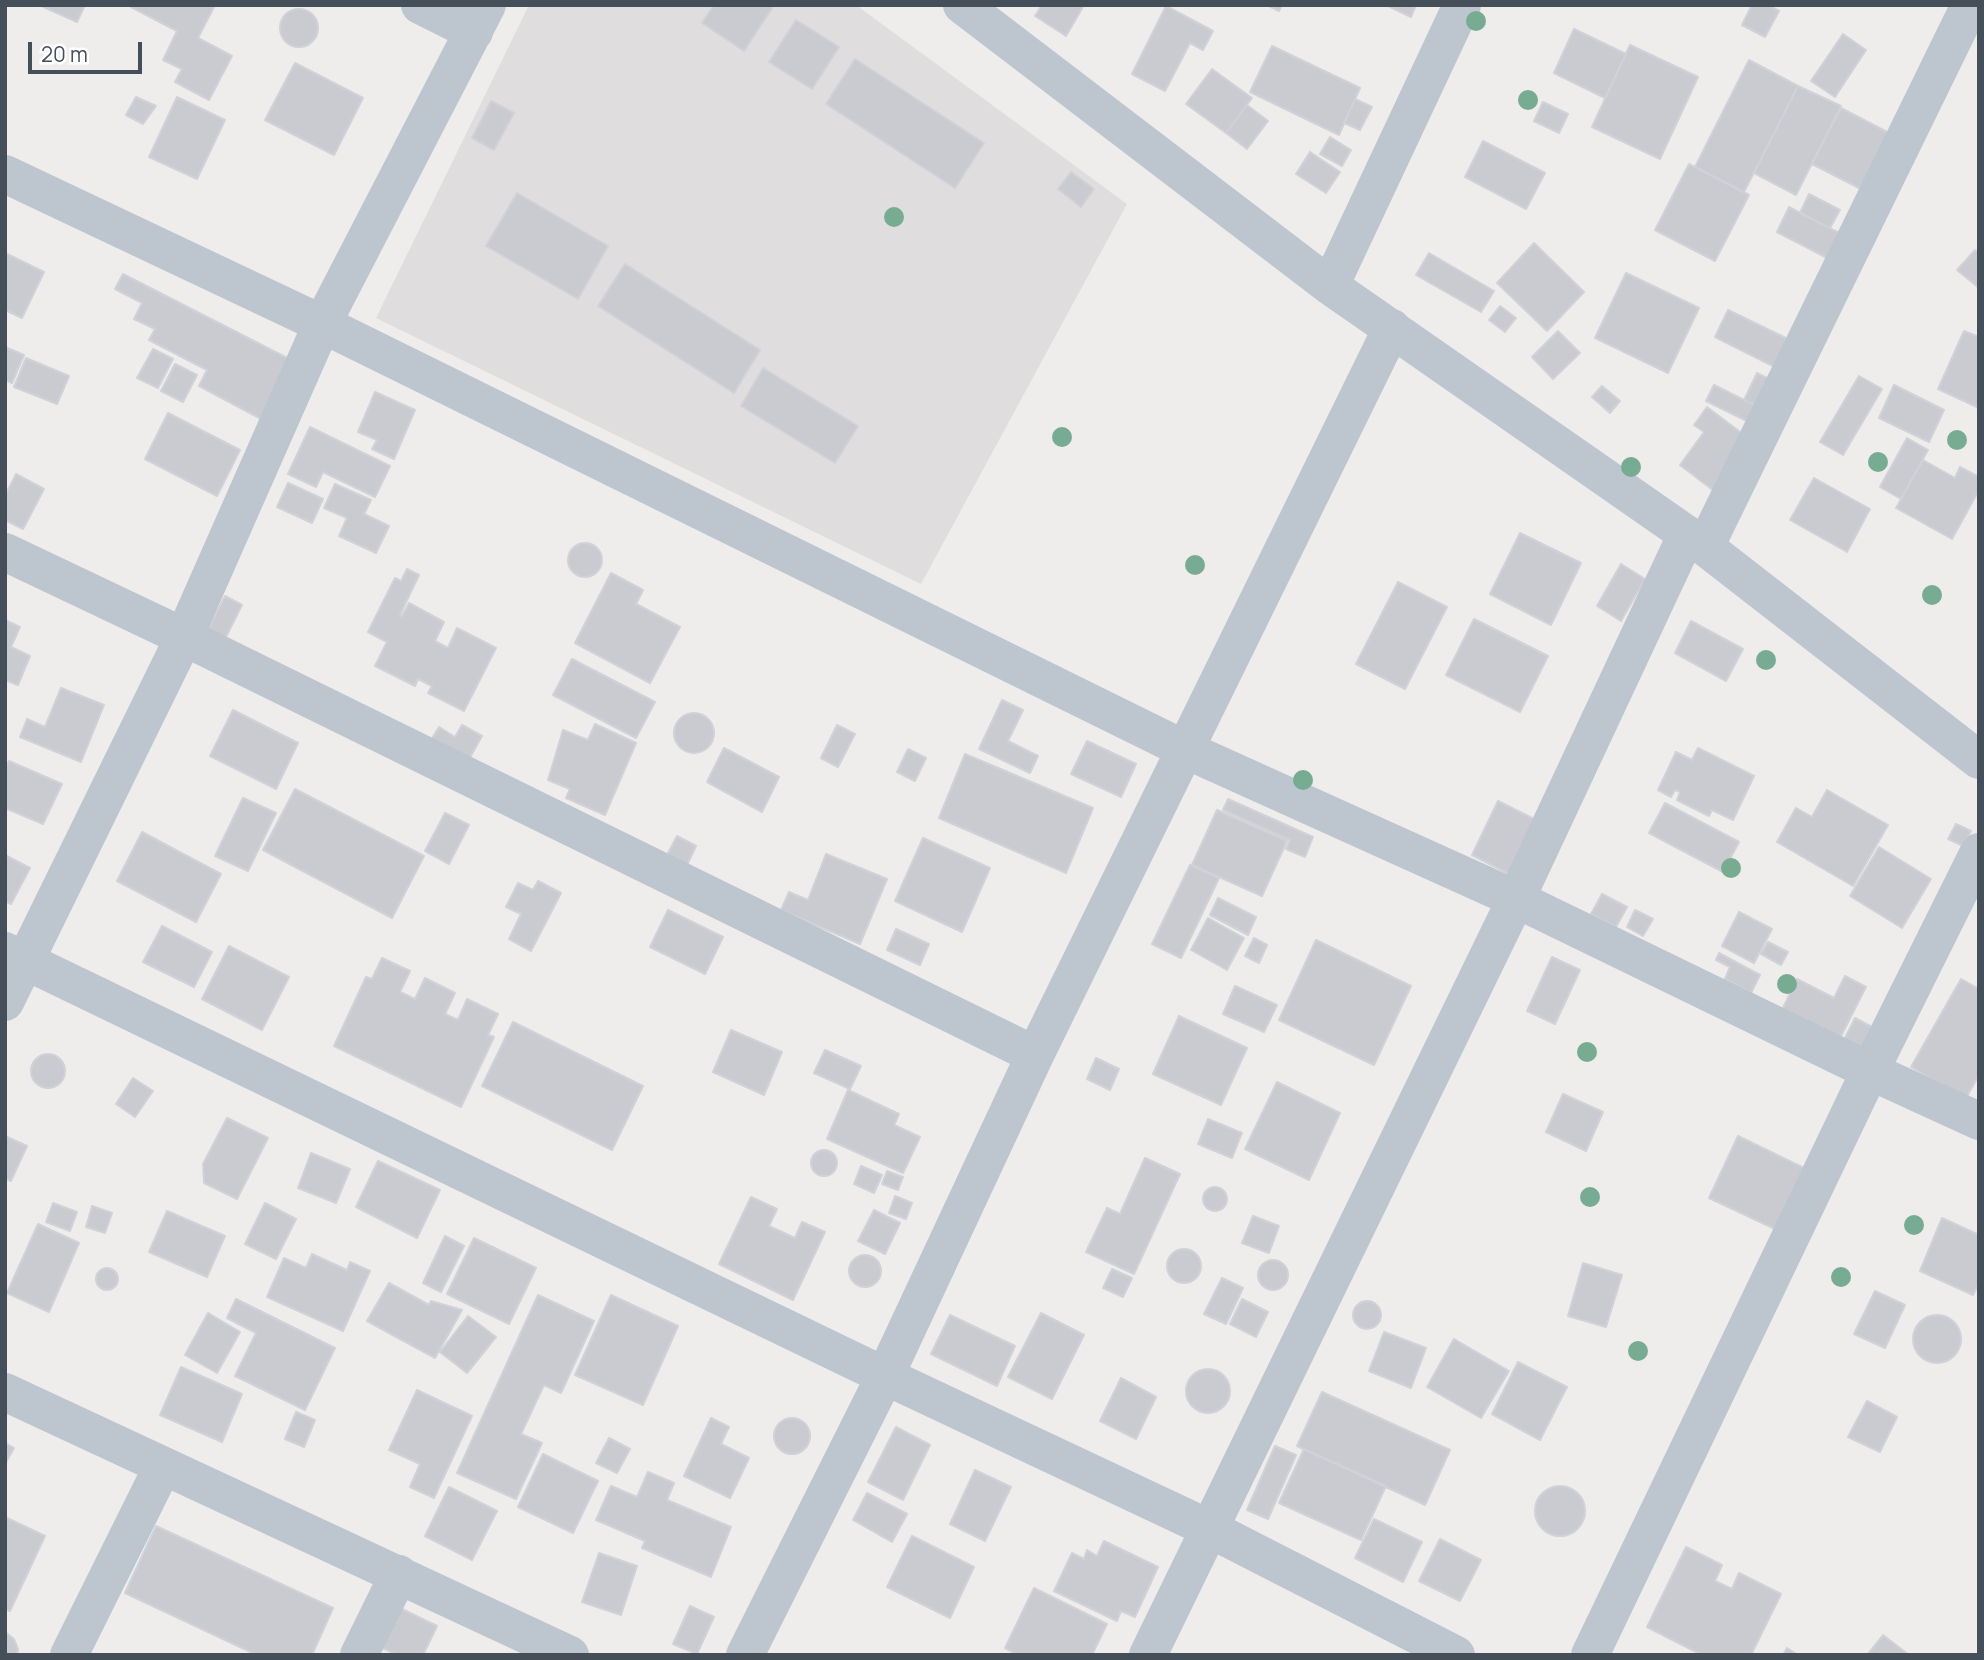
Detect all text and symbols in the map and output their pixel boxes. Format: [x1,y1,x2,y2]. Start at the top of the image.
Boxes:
scale bar [32,28,145,72]
text: 20 m [41,40,88,68]

